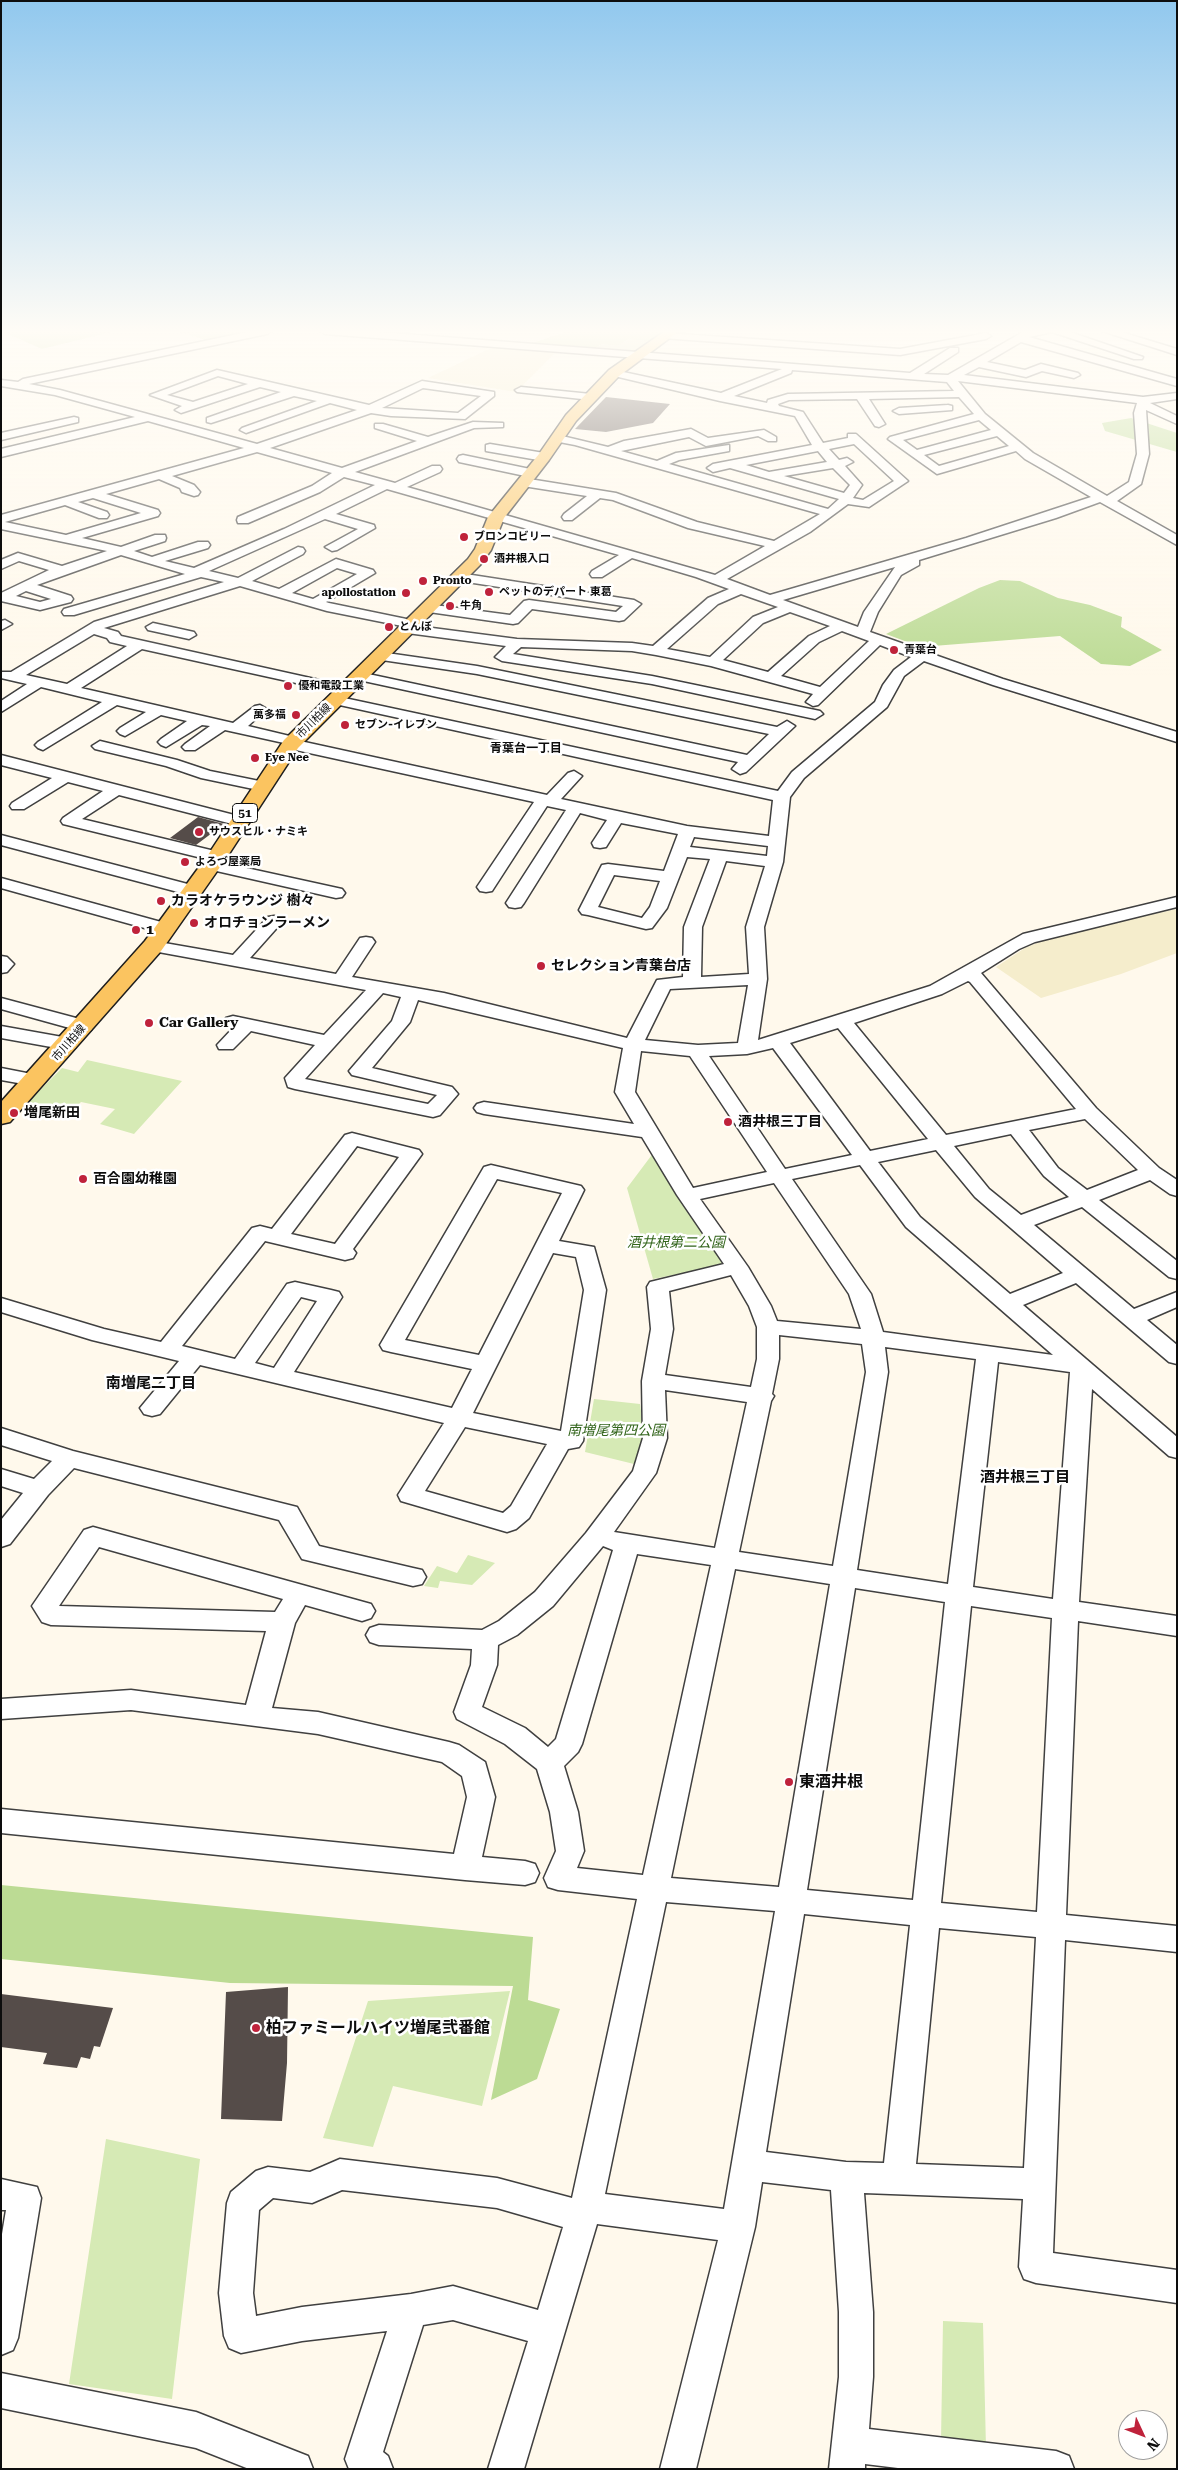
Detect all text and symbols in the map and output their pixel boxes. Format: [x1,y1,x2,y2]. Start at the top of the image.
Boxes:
place label: ブロンコビリー [474,530,551,544]
marker: ブロンコビリー [458,531,470,543]
place label: 酒井根入口 [494,552,549,566]
marker: 酒井根入口 [478,553,490,565]
place label: Pronto [433,574,472,588]
marker: Pronto [417,575,429,587]
place label: ペットのデパート 東葛 [499,585,612,599]
place label: apollostation [322,586,396,600]
marker: ペットのデパート 東葛 [483,586,495,598]
marker: apollostation [400,587,412,599]
place label: 牛角 [460,599,482,613]
marker: 牛角 [444,600,456,612]
place label: とんぼ [399,620,432,634]
marker: とんぼ [383,621,395,633]
place label: 青葉台 [904,643,937,657]
marker: 青葉台 [888,644,900,656]
place label: 優和電設工業 [298,679,364,693]
marker: 優和電設工業 [282,680,294,692]
street label: 市川柏線 [294,701,334,741]
place label: 萬多福 [253,708,286,722]
marker: 萬多福 [290,709,302,721]
place label: セブン-イレブン [355,718,437,732]
marker: セブン-イレブン [339,719,351,731]
district label: 青葉台一丁目 [490,741,562,755]
place label: Eye Nee [265,751,309,765]
marker: Eye Nee [249,752,261,764]
road number: 51 [232,804,258,822]
place label: サウスヒル・ナミキ [209,825,308,839]
marker: サウスヒル・ナミキ [193,826,205,838]
place label: よろづ屋薬局 [195,855,261,869]
marker: よろづ屋薬局 [179,856,191,868]
place label: カラオケラウンジ 樹々 [171,893,315,909]
marker: カラオケラウンジ 樹々 [155,895,167,907]
place label: オロチョンラーメン [204,915,330,931]
marker: オロチョンラーメン [188,917,200,929]
place label: 1 [146,922,154,938]
marker: 1 [130,924,142,936]
place label: セレクション青葉台店 [551,958,691,974]
marker: セレクション青葉台店 [535,960,547,972]
place label: Car Gallery [159,1015,239,1031]
marker: Car Gallery [143,1017,155,1029]
street label: 市川柏線 [50,1022,88,1064]
place label: 増尾新田 [24,1105,80,1121]
marker: 増尾新田 [8,1107,20,1119]
place label: 酒井根三丁目 [738,1114,822,1130]
marker: 酒井根三丁目 [722,1116,734,1128]
place label: 百合園幼稚園 [93,1171,177,1187]
marker: 百合園幼稚園 [77,1173,89,1185]
park label: 酒井根第二公園 [627,1235,725,1251]
district label: 南増尾二丁目 [106,1375,196,1393]
park label: 南増尾第四公園 [567,1423,665,1439]
district label: 酒井根三丁目 [980,1469,1070,1487]
place label: 東酒井根 [799,1772,863,1792]
marker: 東酒井根 [783,1776,795,1788]
place label: 柏ファミールハイツ増尾弐番館 [266,2018,490,2038]
marker: 柏ファミールハイツ増尾弐番館 [250,2022,262,2034]
north arrow [1118,2410,1168,2460]
text: N [1144,2435,1163,2454]

